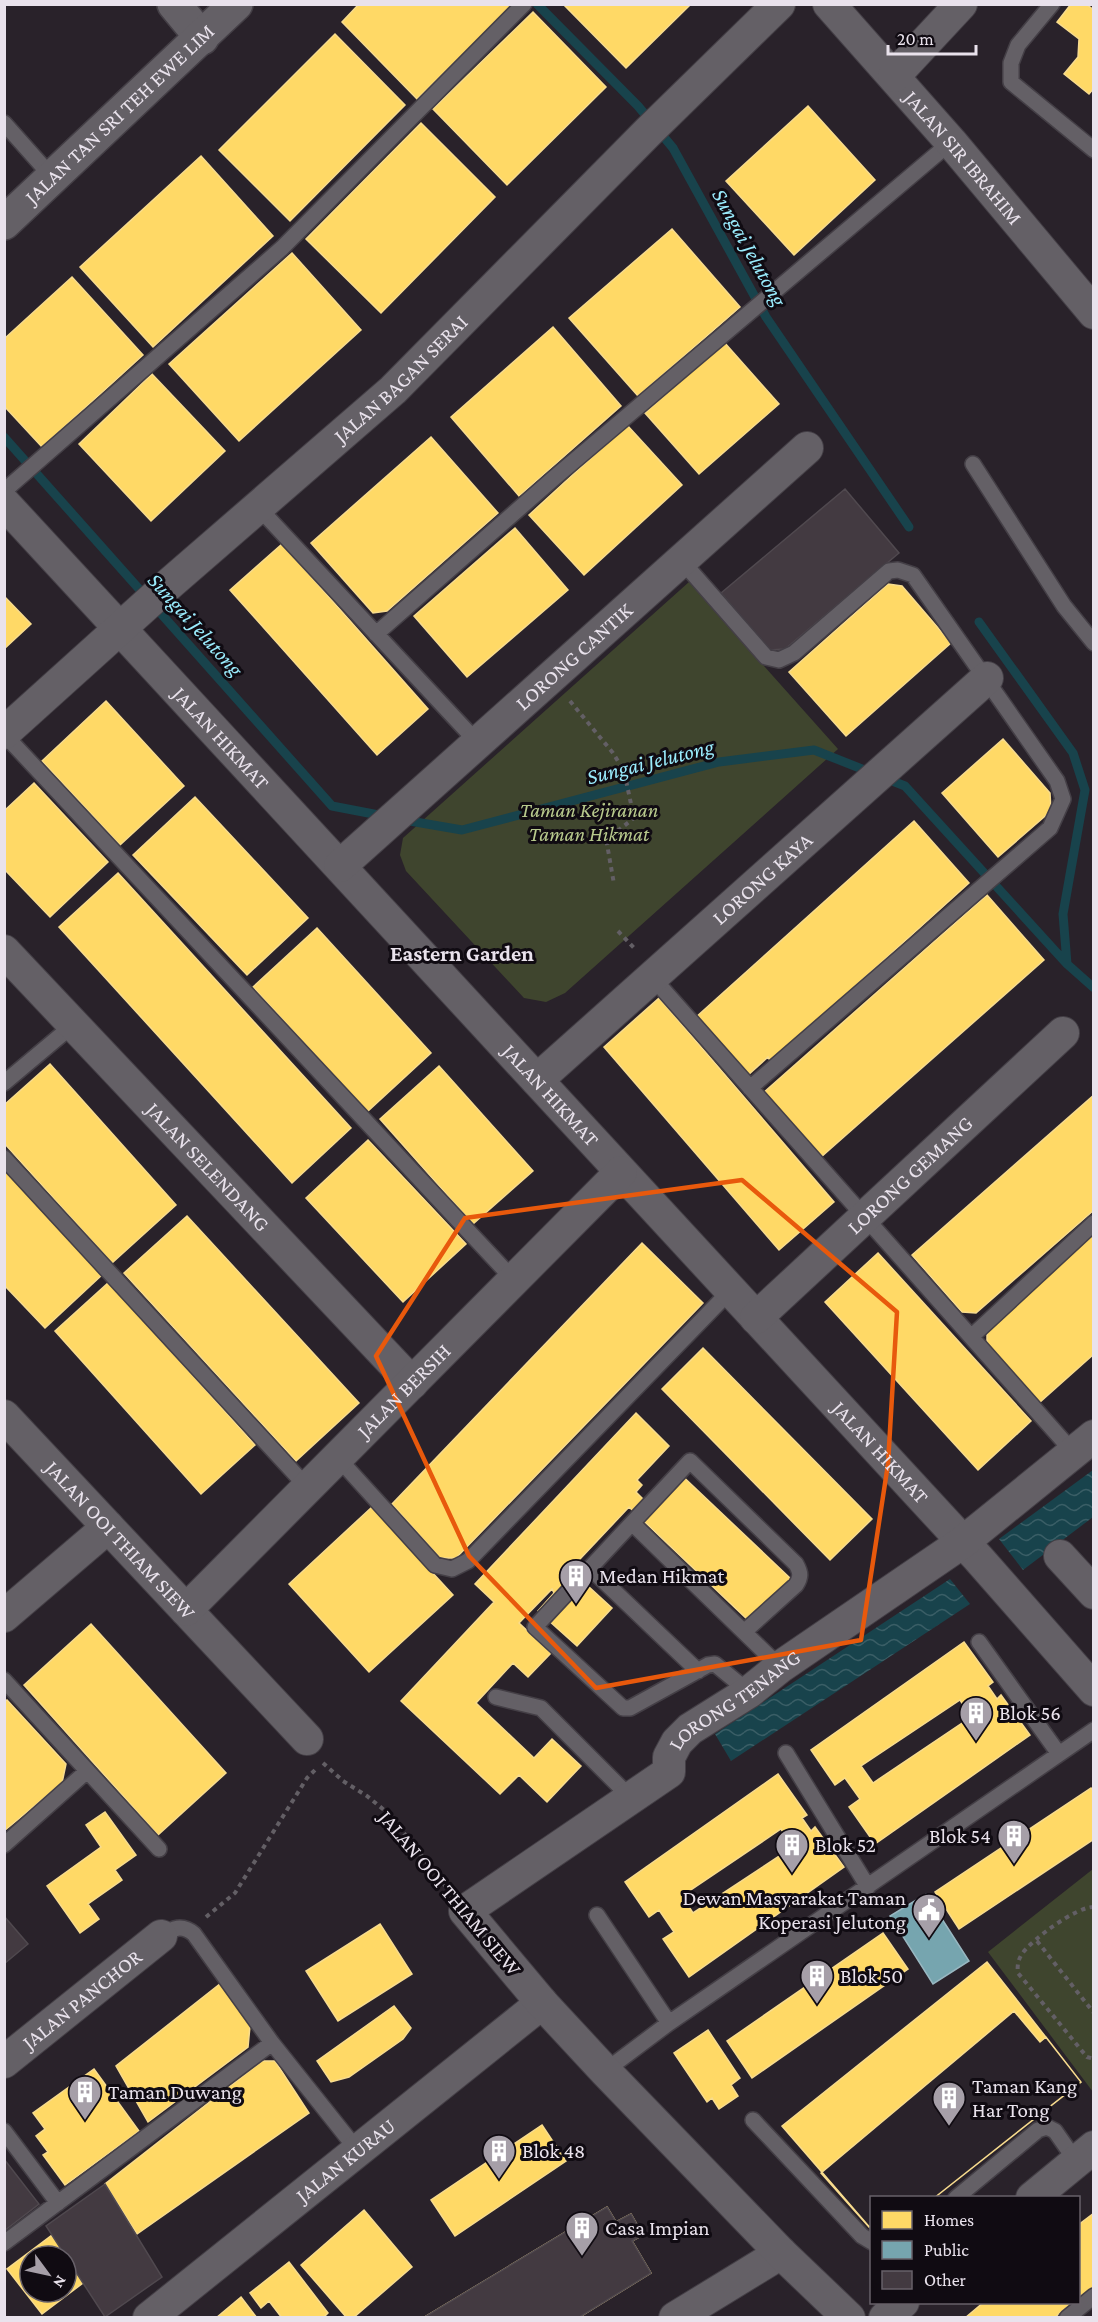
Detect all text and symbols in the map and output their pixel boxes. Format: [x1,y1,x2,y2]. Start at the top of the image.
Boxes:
scale bar [888,18,976,56]
street label: JALAN TAN SRI TEH EWE LIM [19,19,219,210]
text: 20 m [897,29,934,49]
street label: JALAN SIR IBRAHIM [898,84,1027,230]
water label: Sungai Jelutong [707,184,793,311]
street label: JALAN BAGAN SERAI [328,310,473,449]
water label: Sungai Jelutong [143,567,249,682]
street label: LORONG CANTIK [511,597,638,715]
street label: JALAN HIKMAT [167,680,275,795]
water label: Sungai Jelutong [584,733,718,789]
park label: Taman Kejiranan Taman Hikmat [520,798,658,846]
street label: LORONG KAYA [707,828,817,930]
district label: Eastern Garden [390,941,534,966]
street label: JALAN HIKMAT [496,1038,604,1152]
street label: JALAN SELENDANG [140,1096,274,1236]
street label: LORONG GEMANG [842,1111,978,1239]
street label: JALAN BERSIH [351,1339,455,1444]
street label: JALAN HIKMAT [826,1395,934,1509]
street label: JALAN OOI THIAM SIEW [39,1454,201,1625]
building icon: Medan Hikmat [558,1558,594,1605]
place label: Medan Hikmat [599,1564,726,1588]
street label: LORONG TENANG [663,1645,805,1754]
building icon: Blok 56 [958,1695,994,1742]
place label: Blok 56 [999,1701,1061,1725]
street label: JALAN OOI THIAM SIEW [373,1804,527,1981]
building icon: Blok 54 [996,1818,1032,1865]
place label: Blok 54 [929,1824,991,1848]
building icon: Blok 52 [774,1827,810,1874]
place label: Blok 52 [815,1833,876,1857]
place label: Dewan Masyarakat Taman Koperasi Jelutong [682,1886,906,1934]
public building icon: Dewan Masyarakat Taman Koperasi Jelutong [911,1892,947,1939]
street label: JALAN PANCHOR [16,1944,147,2056]
building icon: Blok 50 [799,1958,835,2005]
place label: Blok 50 [840,1964,903,1988]
building icon: Taman Duwang [67,2074,103,2121]
place label: Taman Kang Har Tong [972,2074,1077,2122]
place label: Taman Duwang [108,2080,242,2104]
building icon: Taman Kang Har Tong [931,2080,967,2127]
street label: JALAN KURAU [290,2113,400,2209]
building icon: Blok 48 [481,2133,517,2180]
place label: Blok 48 [522,2139,585,2163]
legend [870,2196,1080,2304]
building icon: Casa Impian [564,2210,600,2257]
text: Homes [924,2210,974,2230]
place label: Casa Impian [605,2216,710,2240]
text: Public [924,2240,969,2260]
north arrow [18,2244,78,2304]
text: Other [924,2270,967,2290]
text: N [50,2273,70,2291]

